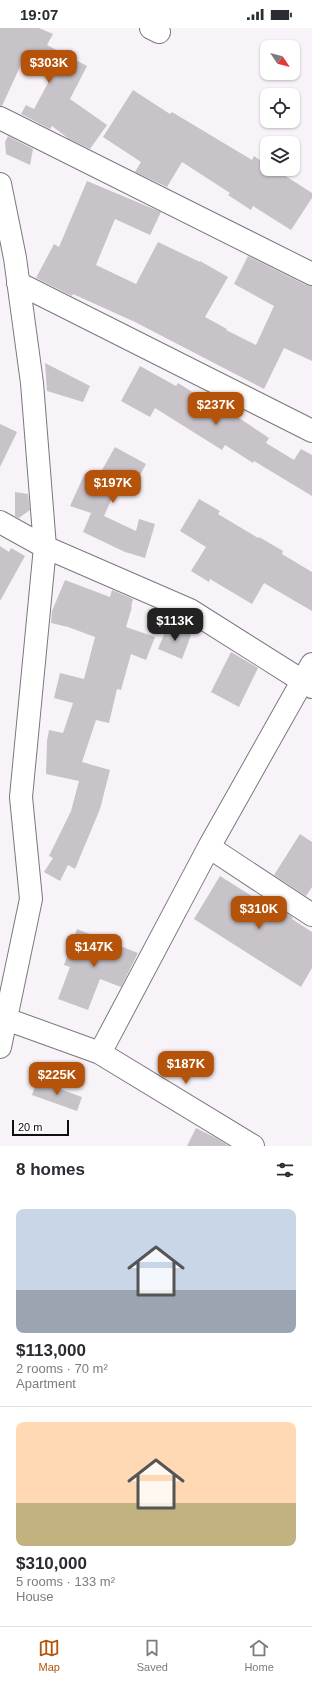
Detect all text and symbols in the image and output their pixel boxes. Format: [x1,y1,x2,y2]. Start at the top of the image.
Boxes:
text: 19:07 [20,6,58,23]
north arrow [260,40,300,80]
map controls [260,40,300,176]
pin: $303K [21,50,77,84]
text: $303K [30,55,68,70]
button: locate [260,88,300,128]
button: layers [260,136,300,176]
pin: $237K [188,392,244,426]
text: $237K [197,397,235,412]
pin: $197K [85,470,141,504]
text: $197K [94,475,132,490]
pin: $113K [147,608,203,642]
text: $113K [156,613,194,628]
pin: $310K [231,896,287,930]
text: $310K [240,901,278,916]
pin: $147K [66,934,122,968]
text: $147K [75,939,113,954]
pin: $187K [158,1051,214,1085]
text: $187K [167,1056,205,1071]
pin: $225K [29,1062,85,1096]
text: $225K [38,1067,76,1082]
scale bar [12,1118,69,1137]
text: 20 m [18,1121,42,1133]
icon: filters [274,1159,296,1181]
text: 8 homes [16,1160,85,1179]
icon: home [120,1235,192,1307]
text: $113,000 [16,1341,86,1360]
text: 2 rooms · 70 m² [16,1361,108,1376]
text: Apartment [16,1376,76,1391]
icon: home [120,1448,192,1520]
text: $310,000 [16,1554,87,1573]
text: 5 rooms · 133 m² [16,1574,115,1589]
text: House [16,1589,54,1604]
tab: Map [38,1637,60,1673]
tab: Saved [137,1637,168,1673]
tab: Home [244,1637,274,1673]

